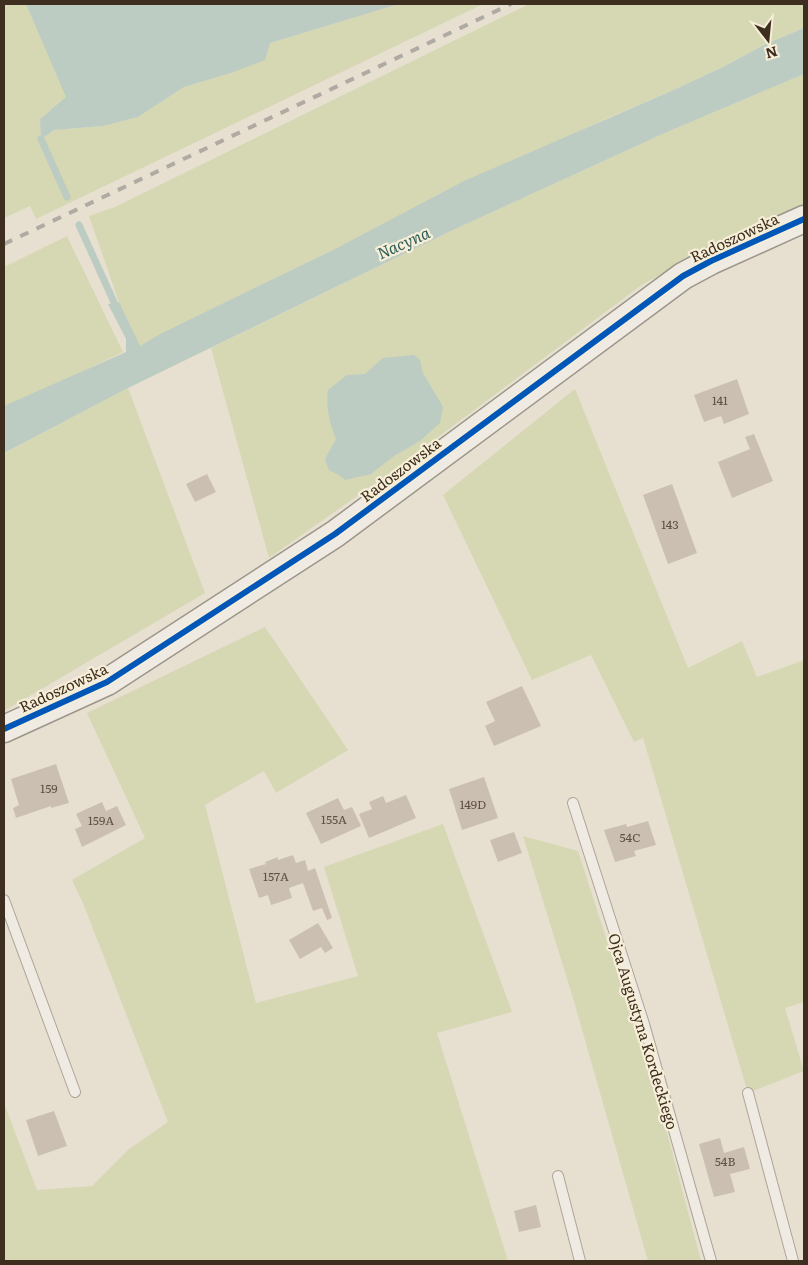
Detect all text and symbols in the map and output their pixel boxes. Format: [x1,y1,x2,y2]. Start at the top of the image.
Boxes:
north arrow [743,15,793,65]
text: N [763,42,780,65]
street label: Radoszowska [686,206,783,268]
water label: Nacyna [373,219,434,264]
house number: 141 [712,391,728,409]
street label: Radoszowska [355,430,446,507]
house number: 143 [661,515,679,533]
street label: Radoszowska [15,656,112,718]
house number: 159 [40,779,58,797]
house number: 149D [460,795,486,813]
house number: 155A [321,810,347,828]
house number: 159A [88,811,114,829]
house number: 54C [619,828,641,846]
house number: 157A [263,867,289,885]
street label: Ojca Augustyna Kordeckiego [603,930,685,1132]
house number: 54B [715,1152,735,1170]

